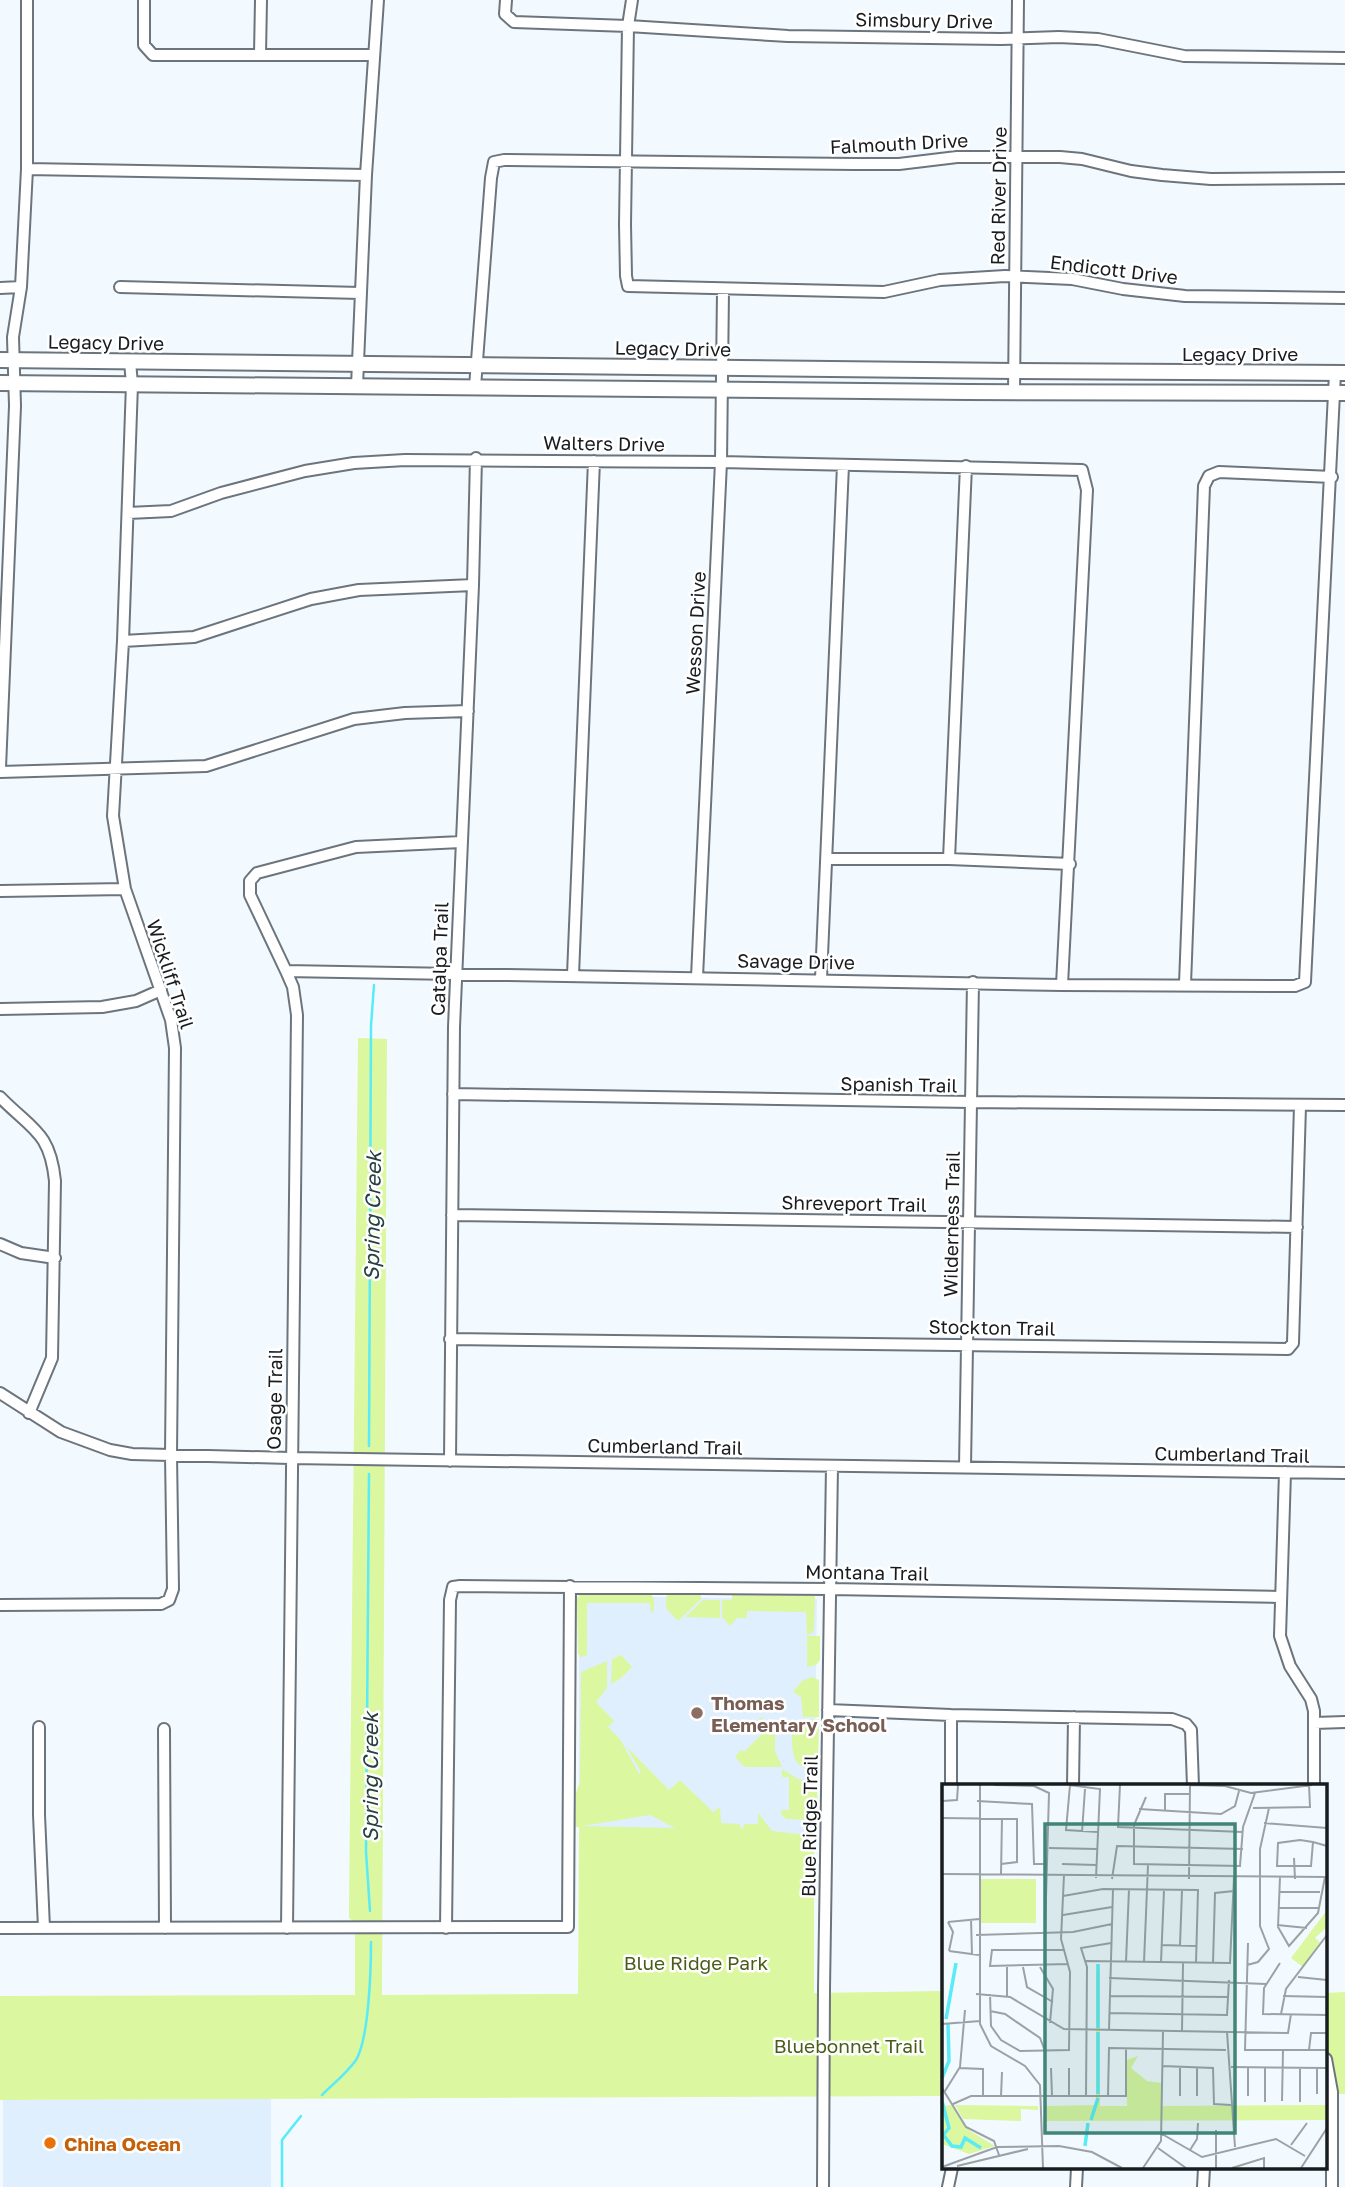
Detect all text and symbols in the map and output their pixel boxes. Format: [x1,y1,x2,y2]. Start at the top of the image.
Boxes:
street label: Simsbury Drive [855,7,993,33]
street label: Red River Drive [985,126,1011,266]
street label: Falmouth Drive [829,128,969,158]
street label: Endicott Drive [1049,250,1179,288]
street label: Legacy Drive [48,329,164,355]
street label: Legacy Drive [615,335,731,361]
street label: Legacy Drive [1182,342,1298,365]
street label: Walters Drive [543,430,665,456]
street label: Wesson Drive [680,571,710,695]
street label: Catalpa Trail [426,902,452,1016]
street label: Wickliff Trail [143,916,199,1032]
street label: Savage Drive [737,948,855,974]
street label: Spanish Trail [840,1071,958,1097]
water label: Spring Creek [358,1149,386,1281]
street label: Wilderness Trail [938,1151,964,1297]
street label: Shreveport Trail [781,1190,927,1216]
street label: Stockton Trail [928,1314,1056,1340]
street label: Osage Trail [262,1348,286,1450]
street label: Cumberland Trail [587,1433,743,1459]
street label: Cumberland Trail [1154,1441,1310,1467]
street label: Montana Trail [805,1559,929,1585]
place label: Thomas Elementary School [711,1691,887,1736]
marker: Thomas Elementary School [689,1705,705,1721]
water label: Spring Creek [357,1710,383,1842]
street label: Blue Ridge Trail [796,1755,822,1897]
inset map [942,1784,1328,2170]
park label: Blue Ridge Park [624,1951,768,1974]
park label: Bluebonnet Trail [774,2034,924,2057]
place label: China Ocean [64,2132,181,2155]
marker: China Ocean [42,2135,58,2151]

